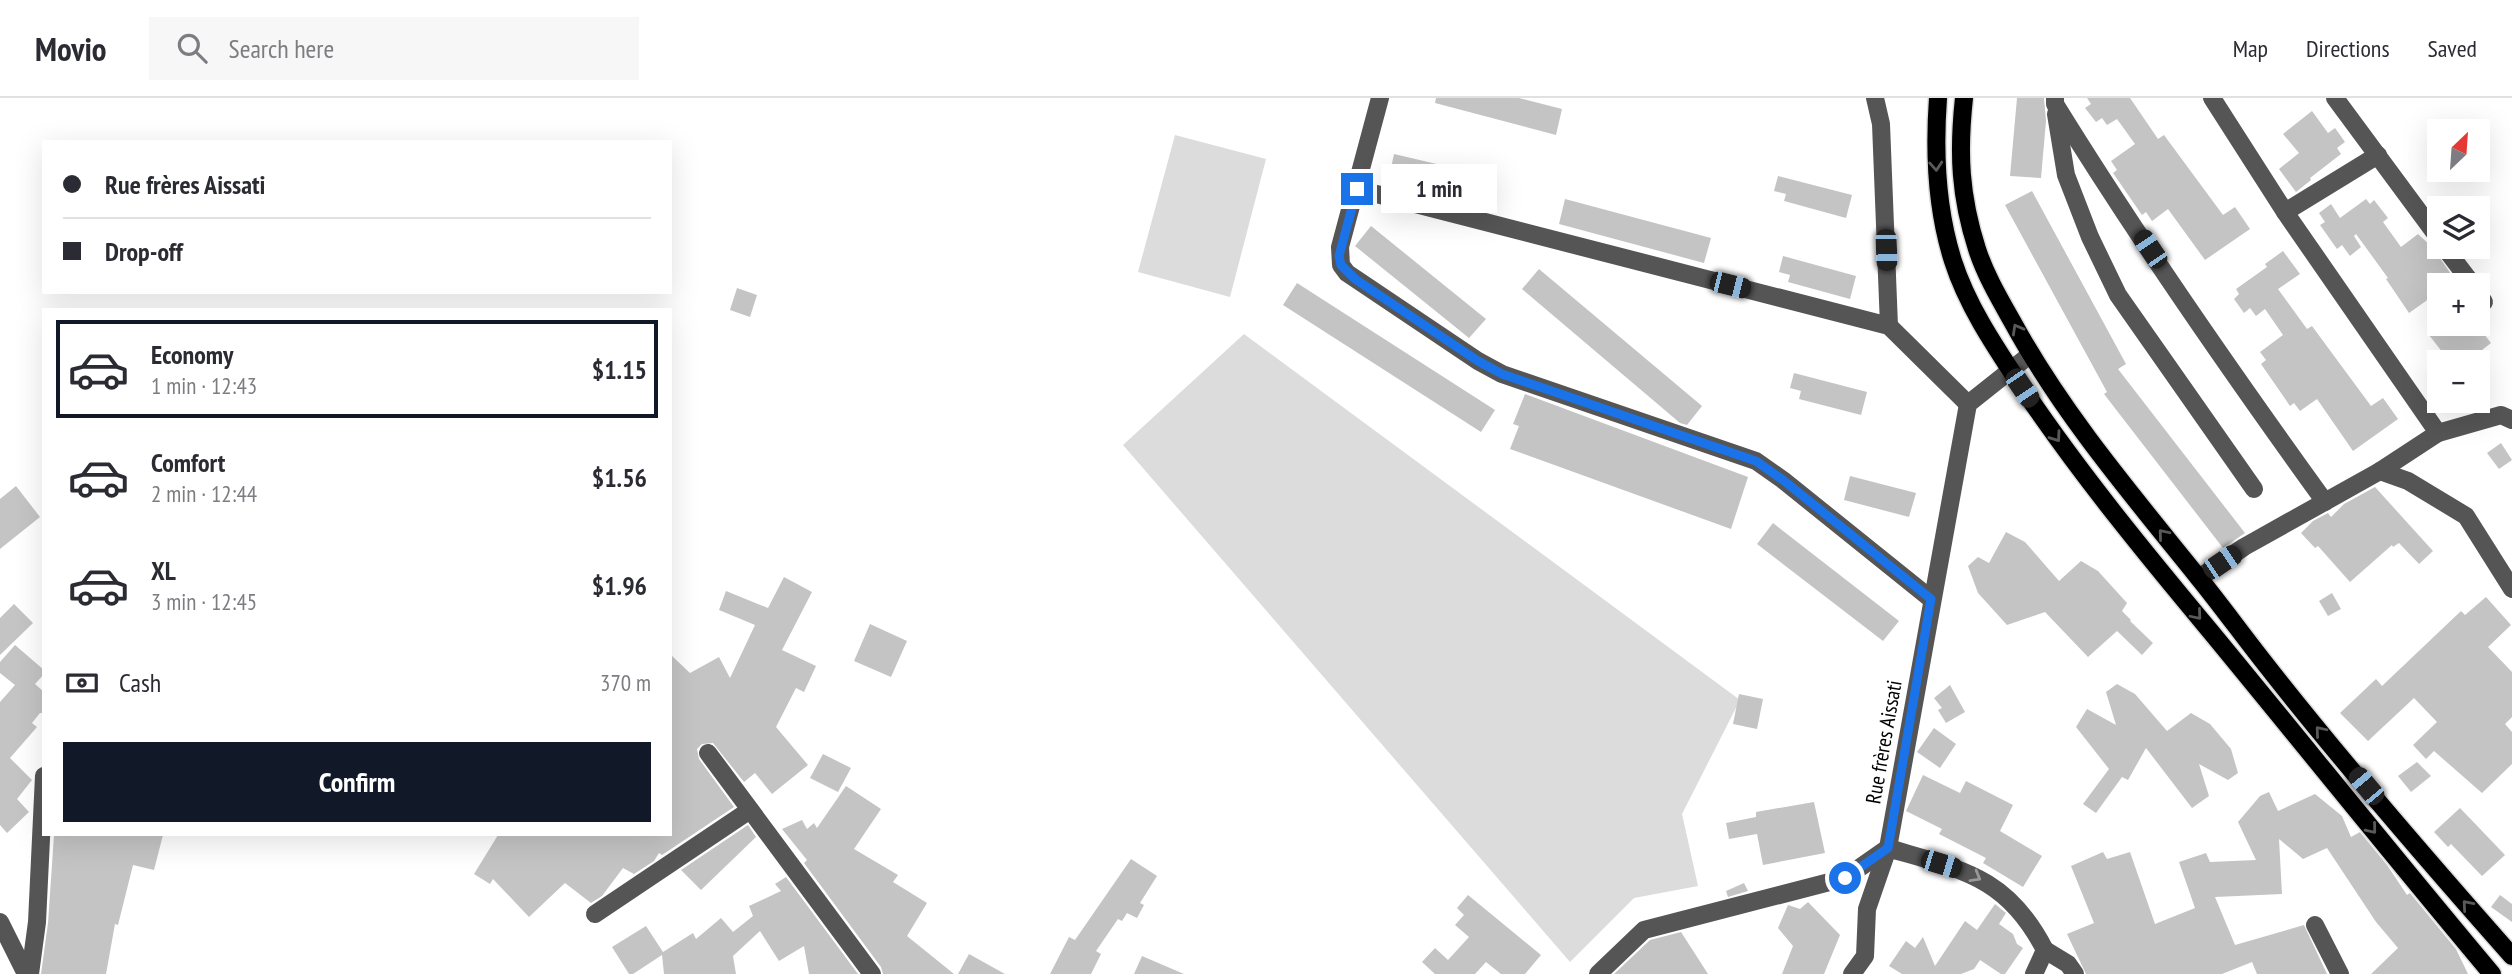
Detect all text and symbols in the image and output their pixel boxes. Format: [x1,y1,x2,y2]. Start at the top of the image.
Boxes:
search box [149,17,639,80]
text: Movio [35,27,107,70]
icon: search [173,29,211,67]
text: Search here [229,32,334,65]
text: Map [2233,33,2268,64]
text: Directions [2306,33,2390,64]
text: Saved [2428,33,2477,64]
north arrow [2427,119,2490,182]
map controls [2427,119,2490,413]
one-way arrow [1928,161,1943,172]
callout: 1 min [1382,164,1497,214]
text: Rue frères Aissati [105,168,265,201]
route end [1341,173,1373,205]
text: 1 min [1416,174,1462,203]
button: layers [2427,196,2490,259]
car [2130,226,2171,272]
car [1875,229,1898,271]
text: Drop-off [105,235,183,268]
car [1708,270,1753,300]
button: + [2427,273,2490,336]
one-way arrow [2011,324,2025,337]
icon: car [67,338,130,401]
text: Economy [151,338,233,371]
button: − [2427,350,2490,413]
text: $1.15 [592,353,647,386]
car [2002,365,2043,411]
text: 1 min · 12:43 [151,371,257,400]
one-way arrow [2048,429,2060,442]
icon: car [67,446,130,509]
text: Comfort [151,446,225,479]
text: $1.56 [592,461,647,494]
text: 2 min · 12:44 [151,479,257,508]
one-way arrow [2159,530,2171,543]
car [2199,542,2246,582]
icon: car [67,554,130,617]
text: XL [151,554,176,587]
text: $1.96 [592,569,647,602]
text: 3 min · 12:45 [151,587,257,616]
one-way arrow [2188,608,2201,620]
icon: cash [63,664,101,702]
text: Cash [119,666,161,699]
text: 370 m [600,668,651,697]
street label: Rue frères Aissati [1859,678,1908,806]
one-way arrow [2316,726,2329,738]
button: Confirm [63,742,651,822]
car [2345,763,2388,809]
one-way arrow [2364,821,2376,834]
car [1918,848,1965,880]
route start [1829,862,1861,894]
one-way arrow [1968,869,1981,882]
one-way arrow [2463,900,2475,913]

